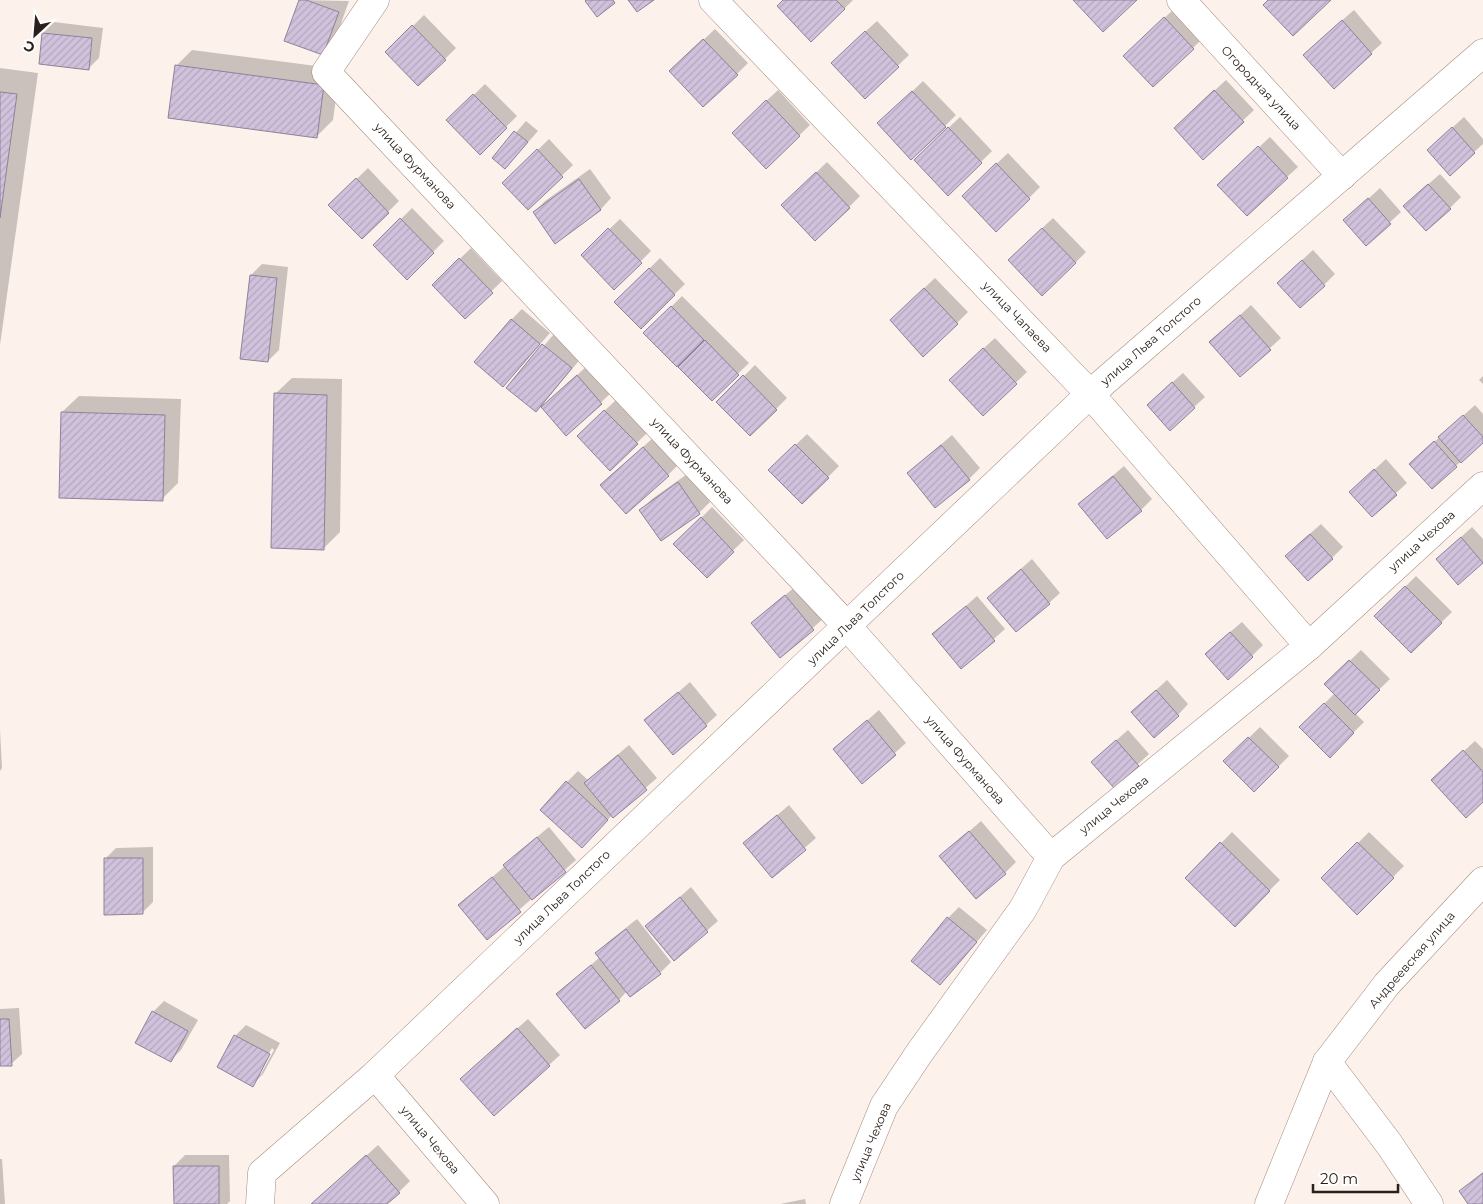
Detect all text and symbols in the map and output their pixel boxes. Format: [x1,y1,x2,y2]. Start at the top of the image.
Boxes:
north arrow [10,10,60,60]
text: С [21,36,38,57]
street label: Огородная улица [1218,42,1304,133]
street label: улица Фурманова [371,118,459,212]
street label: улица Чапаева [979,277,1055,355]
street label: улица Льва Толстого [1097,293,1204,389]
street label: улица Фурманова [648,413,736,507]
street label: улица Чехова [1385,507,1458,575]
street label: улица Льва Толстого [804,567,907,668]
street label: улица Фурманова [922,711,1008,807]
street label: улица Чехова [1075,772,1151,838]
street label: улица Льва Толстого [510,846,613,947]
street label: Андреевская улица [1365,908,1458,1011]
street label: улица Чехова [847,1100,894,1185]
street label: улица Чехова [397,1102,463,1177]
scale bar [1313,1162,1398,1194]
text: 20 m [1320,1169,1358,1188]

